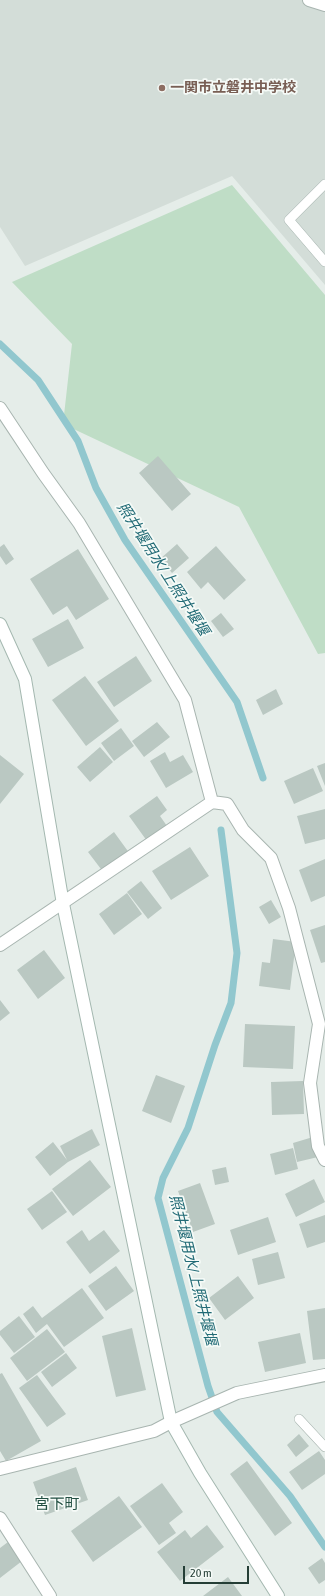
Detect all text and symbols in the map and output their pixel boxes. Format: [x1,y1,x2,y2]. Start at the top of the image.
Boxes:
place label: 一関市立磐井中学校 [170,80,296,96]
marker: 一関市立磐井中学校 [157,83,167,93]
water label: 照井堰用水/上照井堰堰 [113,499,213,639]
water label: 照井堰用水/上照井堰堰 [166,1193,220,1347]
district label: 宮下町 [35,1495,79,1513]
scale bar [185,1558,251,1584]
text: 20 m [190,1566,212,1580]

